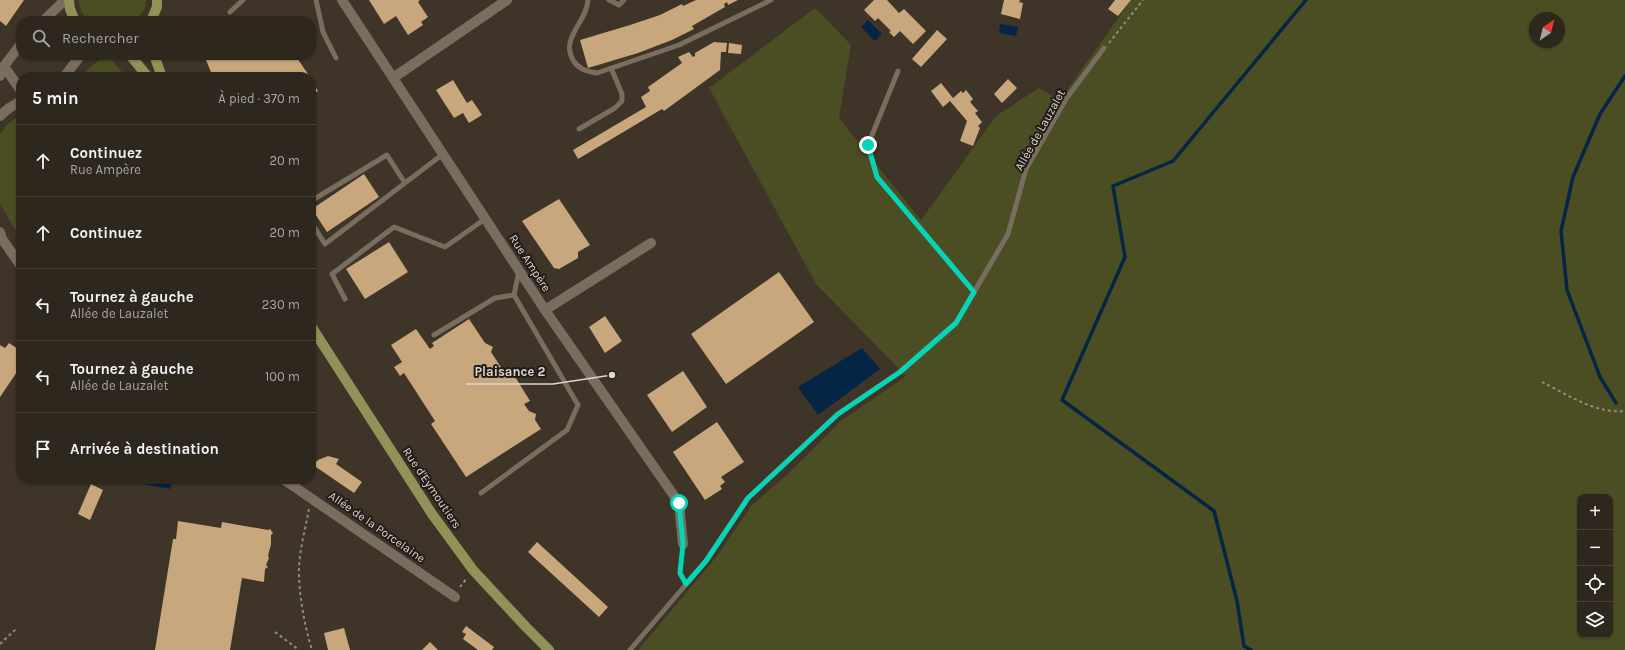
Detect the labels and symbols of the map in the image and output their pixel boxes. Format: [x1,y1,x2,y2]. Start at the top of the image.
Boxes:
north arrow [1529,12,1565,48]
street label: Allée de Lauzalet [1012,87,1068,173]
route end [859,136,877,154]
street label: Rue Ampère [506,232,554,294]
callout: Plaisance 2 [466,359,553,384]
text: Plaisance 2 [475,364,546,379]
street label: Rue d'Eymoutiers [400,445,464,531]
street label: Allée de la Porcelaine [326,488,428,566]
route start [670,494,688,512]

